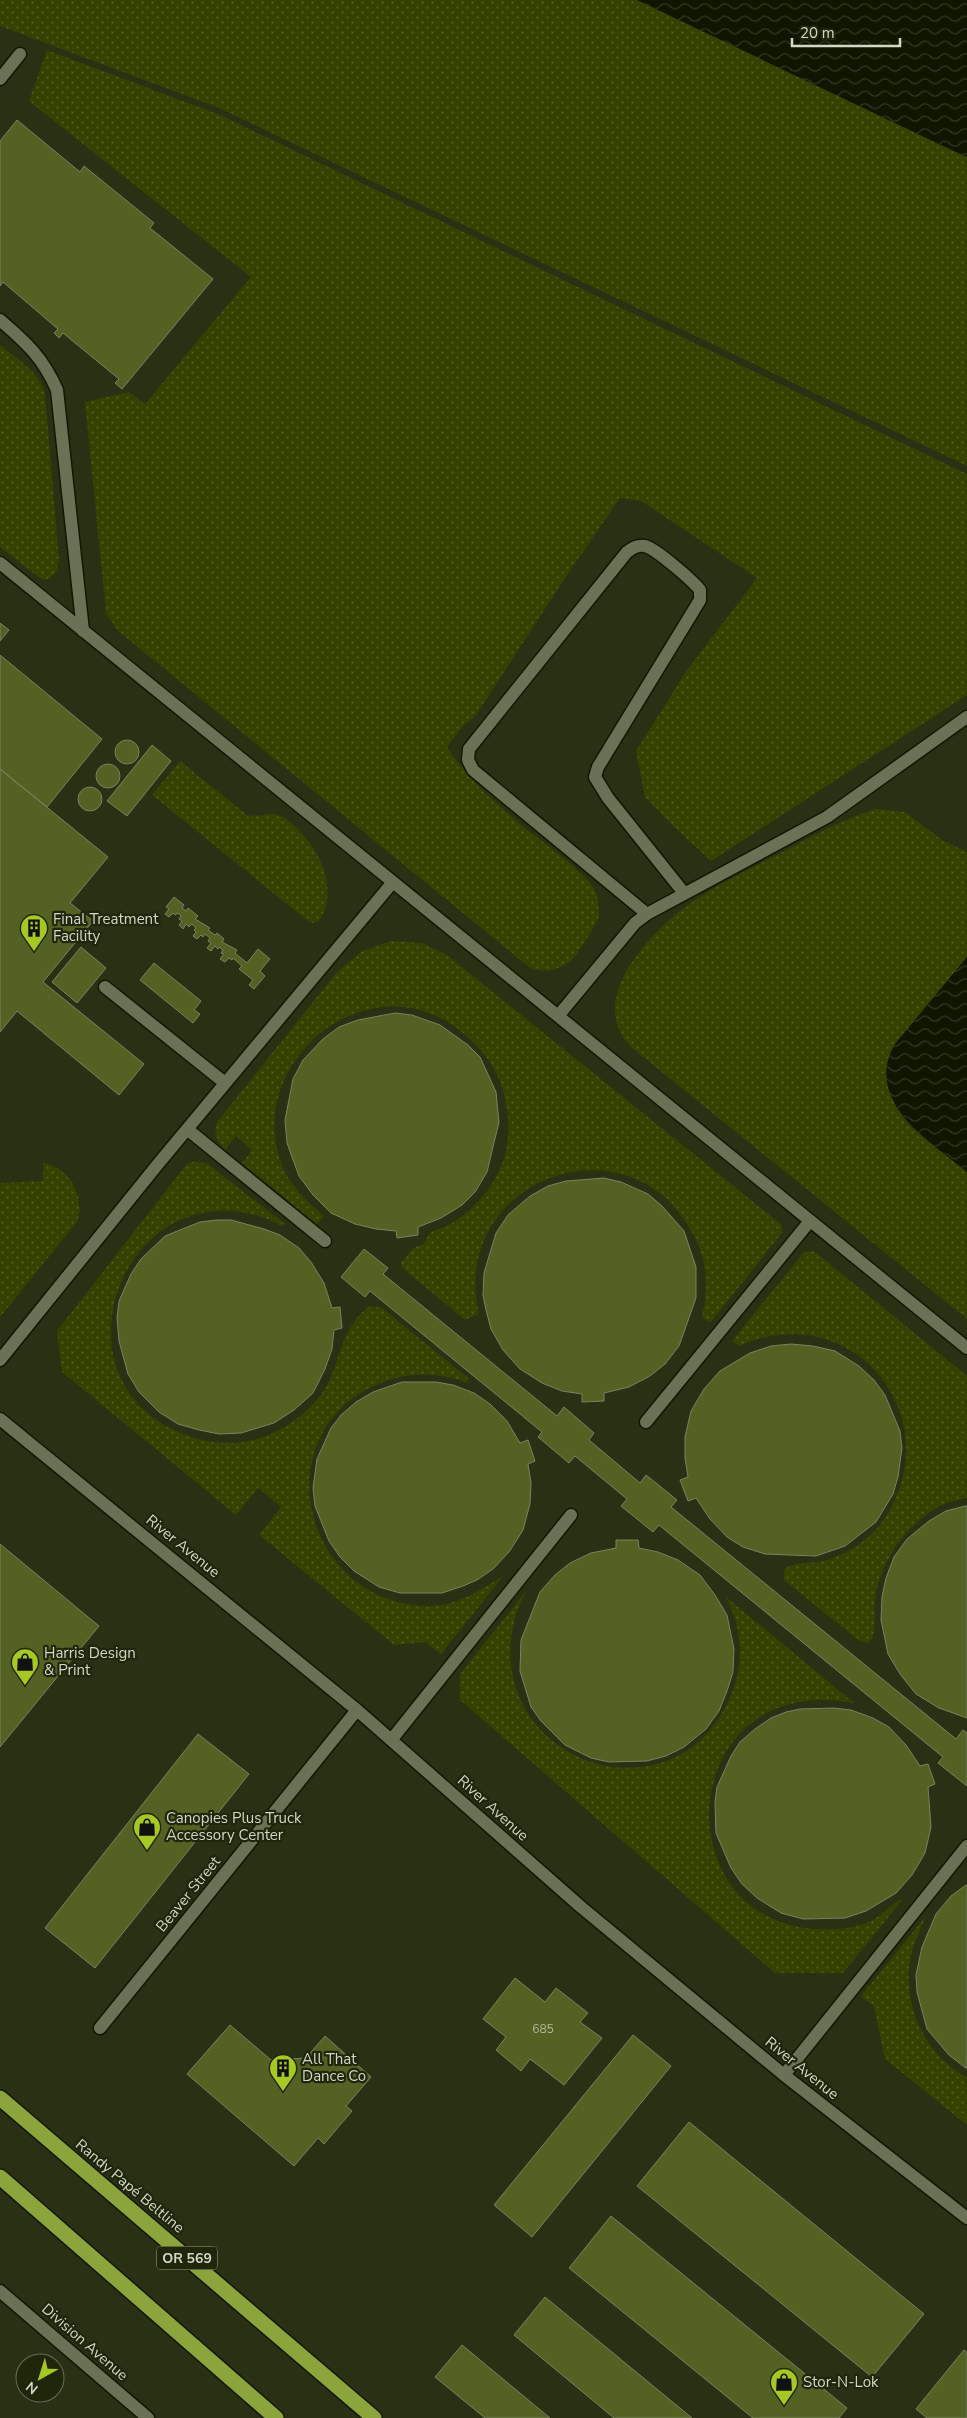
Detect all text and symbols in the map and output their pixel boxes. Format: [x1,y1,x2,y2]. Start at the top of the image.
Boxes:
scale bar [792,15,900,47]
text: 20 m [800,23,835,43]
place label: Final Treatment Facility [53,909,159,946]
building icon: Final Treatment Facility [19,913,49,952]
street label: River Avenue [142,1510,224,1582]
place label: Harris Design & Print [44,1643,136,1680]
shop icon: Harris Design & Print [10,1647,40,1686]
street label: River Avenue [453,1771,533,1845]
place label: Canopies Plus Truck Accessory Center [166,1808,302,1845]
shop icon: Canopies Plus Truck Accessory Center [132,1812,162,1851]
street label: Beaver Street [151,1851,225,1936]
house number: 685 [532,2021,554,2037]
street label: River Avenue [761,2032,843,2104]
place label: All That Dance Co [302,2049,366,2086]
building icon: All That Dance Co [268,2053,298,2092]
street label: Randy Papé Beltline [71,2134,189,2238]
road number: OR 569 [157,2246,217,2270]
street label: Division Avenue [38,2299,132,2385]
north arrow [15,2353,65,2403]
shop icon: Stor-N-Lok [769,2367,799,2406]
place label: Stor-N-Lok [803,2372,879,2392]
text: N [22,2377,42,2398]

